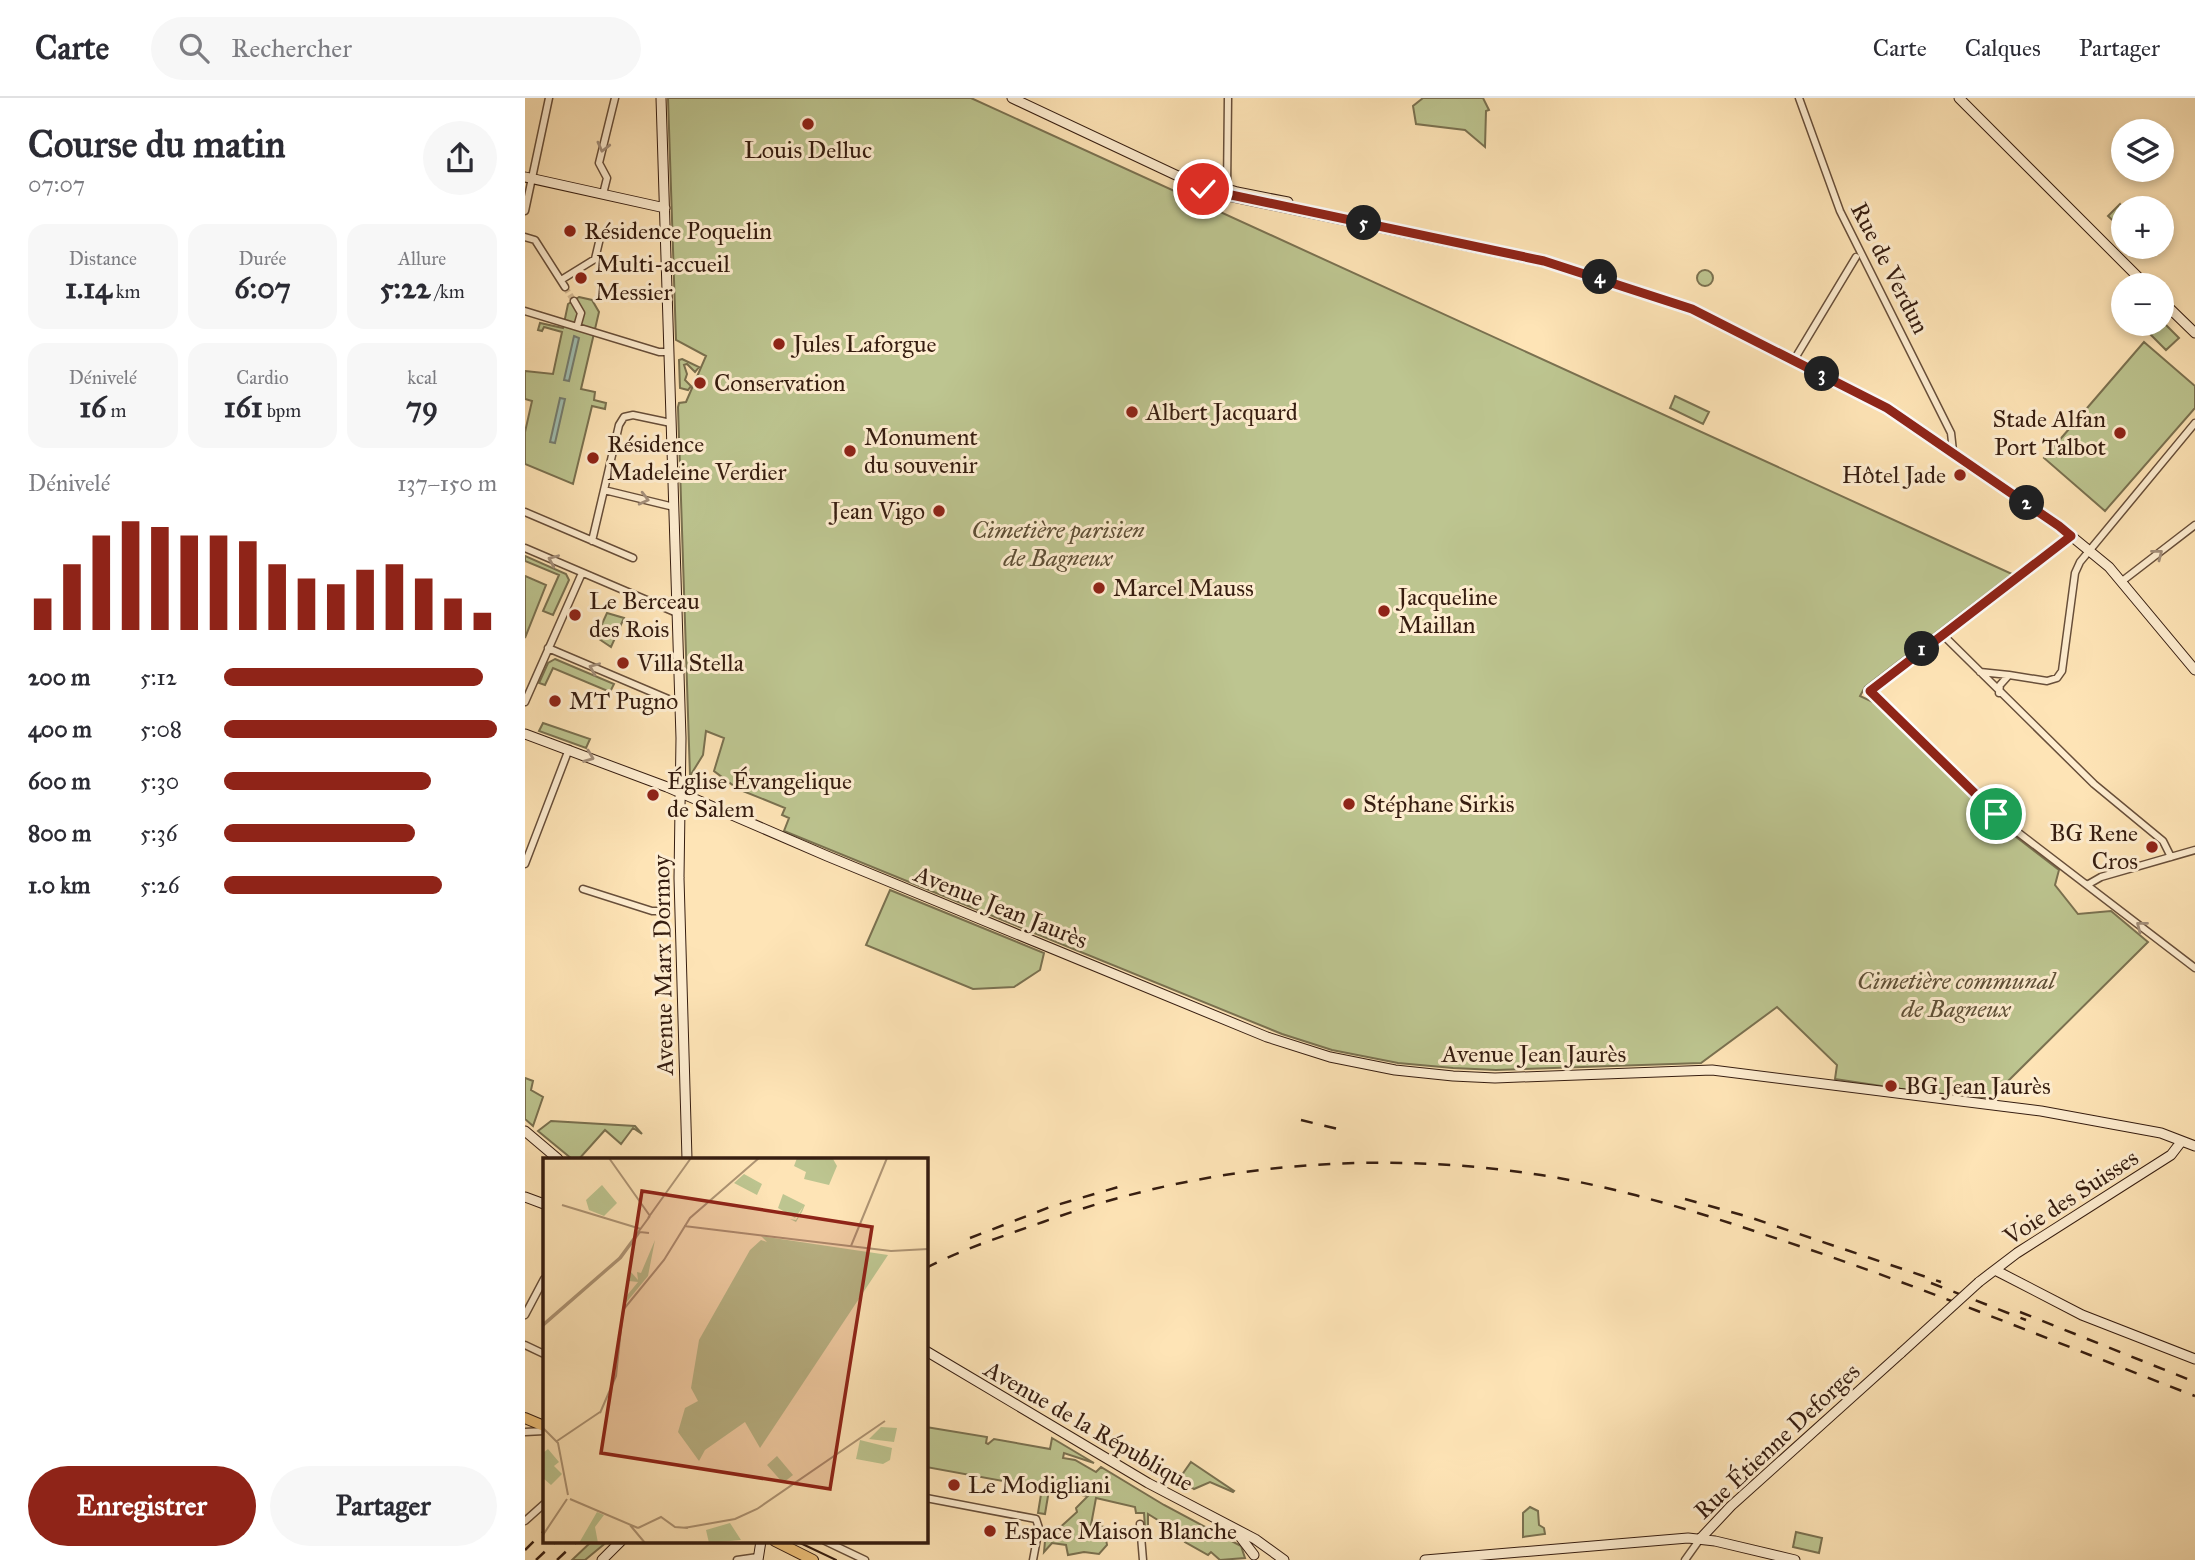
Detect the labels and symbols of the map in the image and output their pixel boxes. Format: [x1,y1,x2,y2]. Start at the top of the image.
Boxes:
marker: Louis Delluc [800,116,816,132]
place label: Louis Delluc [744,135,872,165]
one-way arrow [597,141,611,153]
pin [1173,159,1233,219]
street label: Rue de Verdun [1844,197,1936,339]
pin: 5 [1347,206,1381,240]
place label: Résidence Poquelin [584,216,772,246]
marker: Résidence Poquelin [562,223,578,239]
place label: Multi-accueil Messier [595,249,730,307]
pin: 4 [1583,260,1617,294]
marker: Multi-accueil Messier [573,270,589,286]
place label: Jules Laforgue [790,329,936,359]
marker: Jules Laforgue [771,336,787,352]
pin: 3 [1805,356,1839,392]
place label: Conservation [714,368,846,398]
marker: Conservation [692,375,708,391]
place label: Albert Jacquard [1145,397,1298,427]
marker: Albert Jacquard [1124,404,1140,420]
place label: Stade Alfan Port Talbot [1992,404,2107,462]
place label: Monument du souvenir [864,422,978,480]
marker: Stade Alfan Port Talbot [2112,425,2128,441]
place label: Résidence Madeleine Verdier [607,429,786,487]
marker: Monument du souvenir [842,443,858,459]
marker: Résidence Madeleine Verdier [585,450,601,466]
place label: Hôtel Jade [1842,460,1946,490]
marker: Hôtel Jade [1952,467,1968,483]
pin: 2 [2009,486,2045,520]
one-way arrow [638,491,650,506]
place label: Jean Vigo [828,496,925,526]
marker: Jean Vigo [931,503,947,519]
park label: Cimetière parisien de Bagneux [971,515,1145,573]
one-way arrow [2151,549,2163,562]
one-way arrow [548,554,561,568]
place label: Marcel Mauss [1113,573,1254,603]
marker: Marcel Mauss [1091,580,1107,596]
place label: Jacqueline Maillan [1395,582,1498,640]
place label: Le Berceau des Rois [589,586,700,644]
marker: Jacqueline Maillan [1376,603,1392,619]
marker: Le Berceau des Rois [567,607,583,623]
pin: 1 [1905,632,1939,666]
place label: Villa Stella [636,648,745,678]
marker: Villa Stella [615,655,631,671]
one-way arrow [589,662,602,676]
place label: MT Pugno [569,686,678,716]
marker: MT Pugno [547,693,563,709]
one-way arrow [583,749,595,763]
place label: Église Évangelique de Salem [667,766,852,824]
pin [1966,784,2026,844]
marker: Église Évangelique de Salem [645,787,661,803]
place label: Stéphane Sirkis [1363,789,1514,819]
marker: Stéphane Sirkis [1341,796,1357,812]
place label: BG Rene Cros [2050,818,2138,876]
marker: BG Rene Cros [2144,839,2160,855]
street label: Avenue Marx Dormoy [646,854,680,1076]
street label: Avenue Jean Jaurès [909,858,1092,955]
one-way arrow [2137,922,2149,935]
park label: Cimetière communal de Bagneux [1857,966,2058,1024]
street label: Avenue Jean Jaurès [1441,1039,1626,1069]
place label: BG Jean Jaurès [1905,1071,2051,1101]
marker: BG Jean Jaurès [1883,1078,1899,1094]
street label: Voie des Suisses [1997,1142,2144,1252]
inset map [543,1158,927,1542]
street label: Avenue de la République [978,1353,1199,1498]
street label: Rue Étienne Deforges [1688,1356,1866,1526]
place label: Le Modigliani [968,1470,1111,1500]
marker: Le Modigliani [946,1477,962,1493]
place label: Espace Maison Blanche [1004,1516,1237,1546]
marker: Espace Maison Blanche [982,1523,998,1539]

